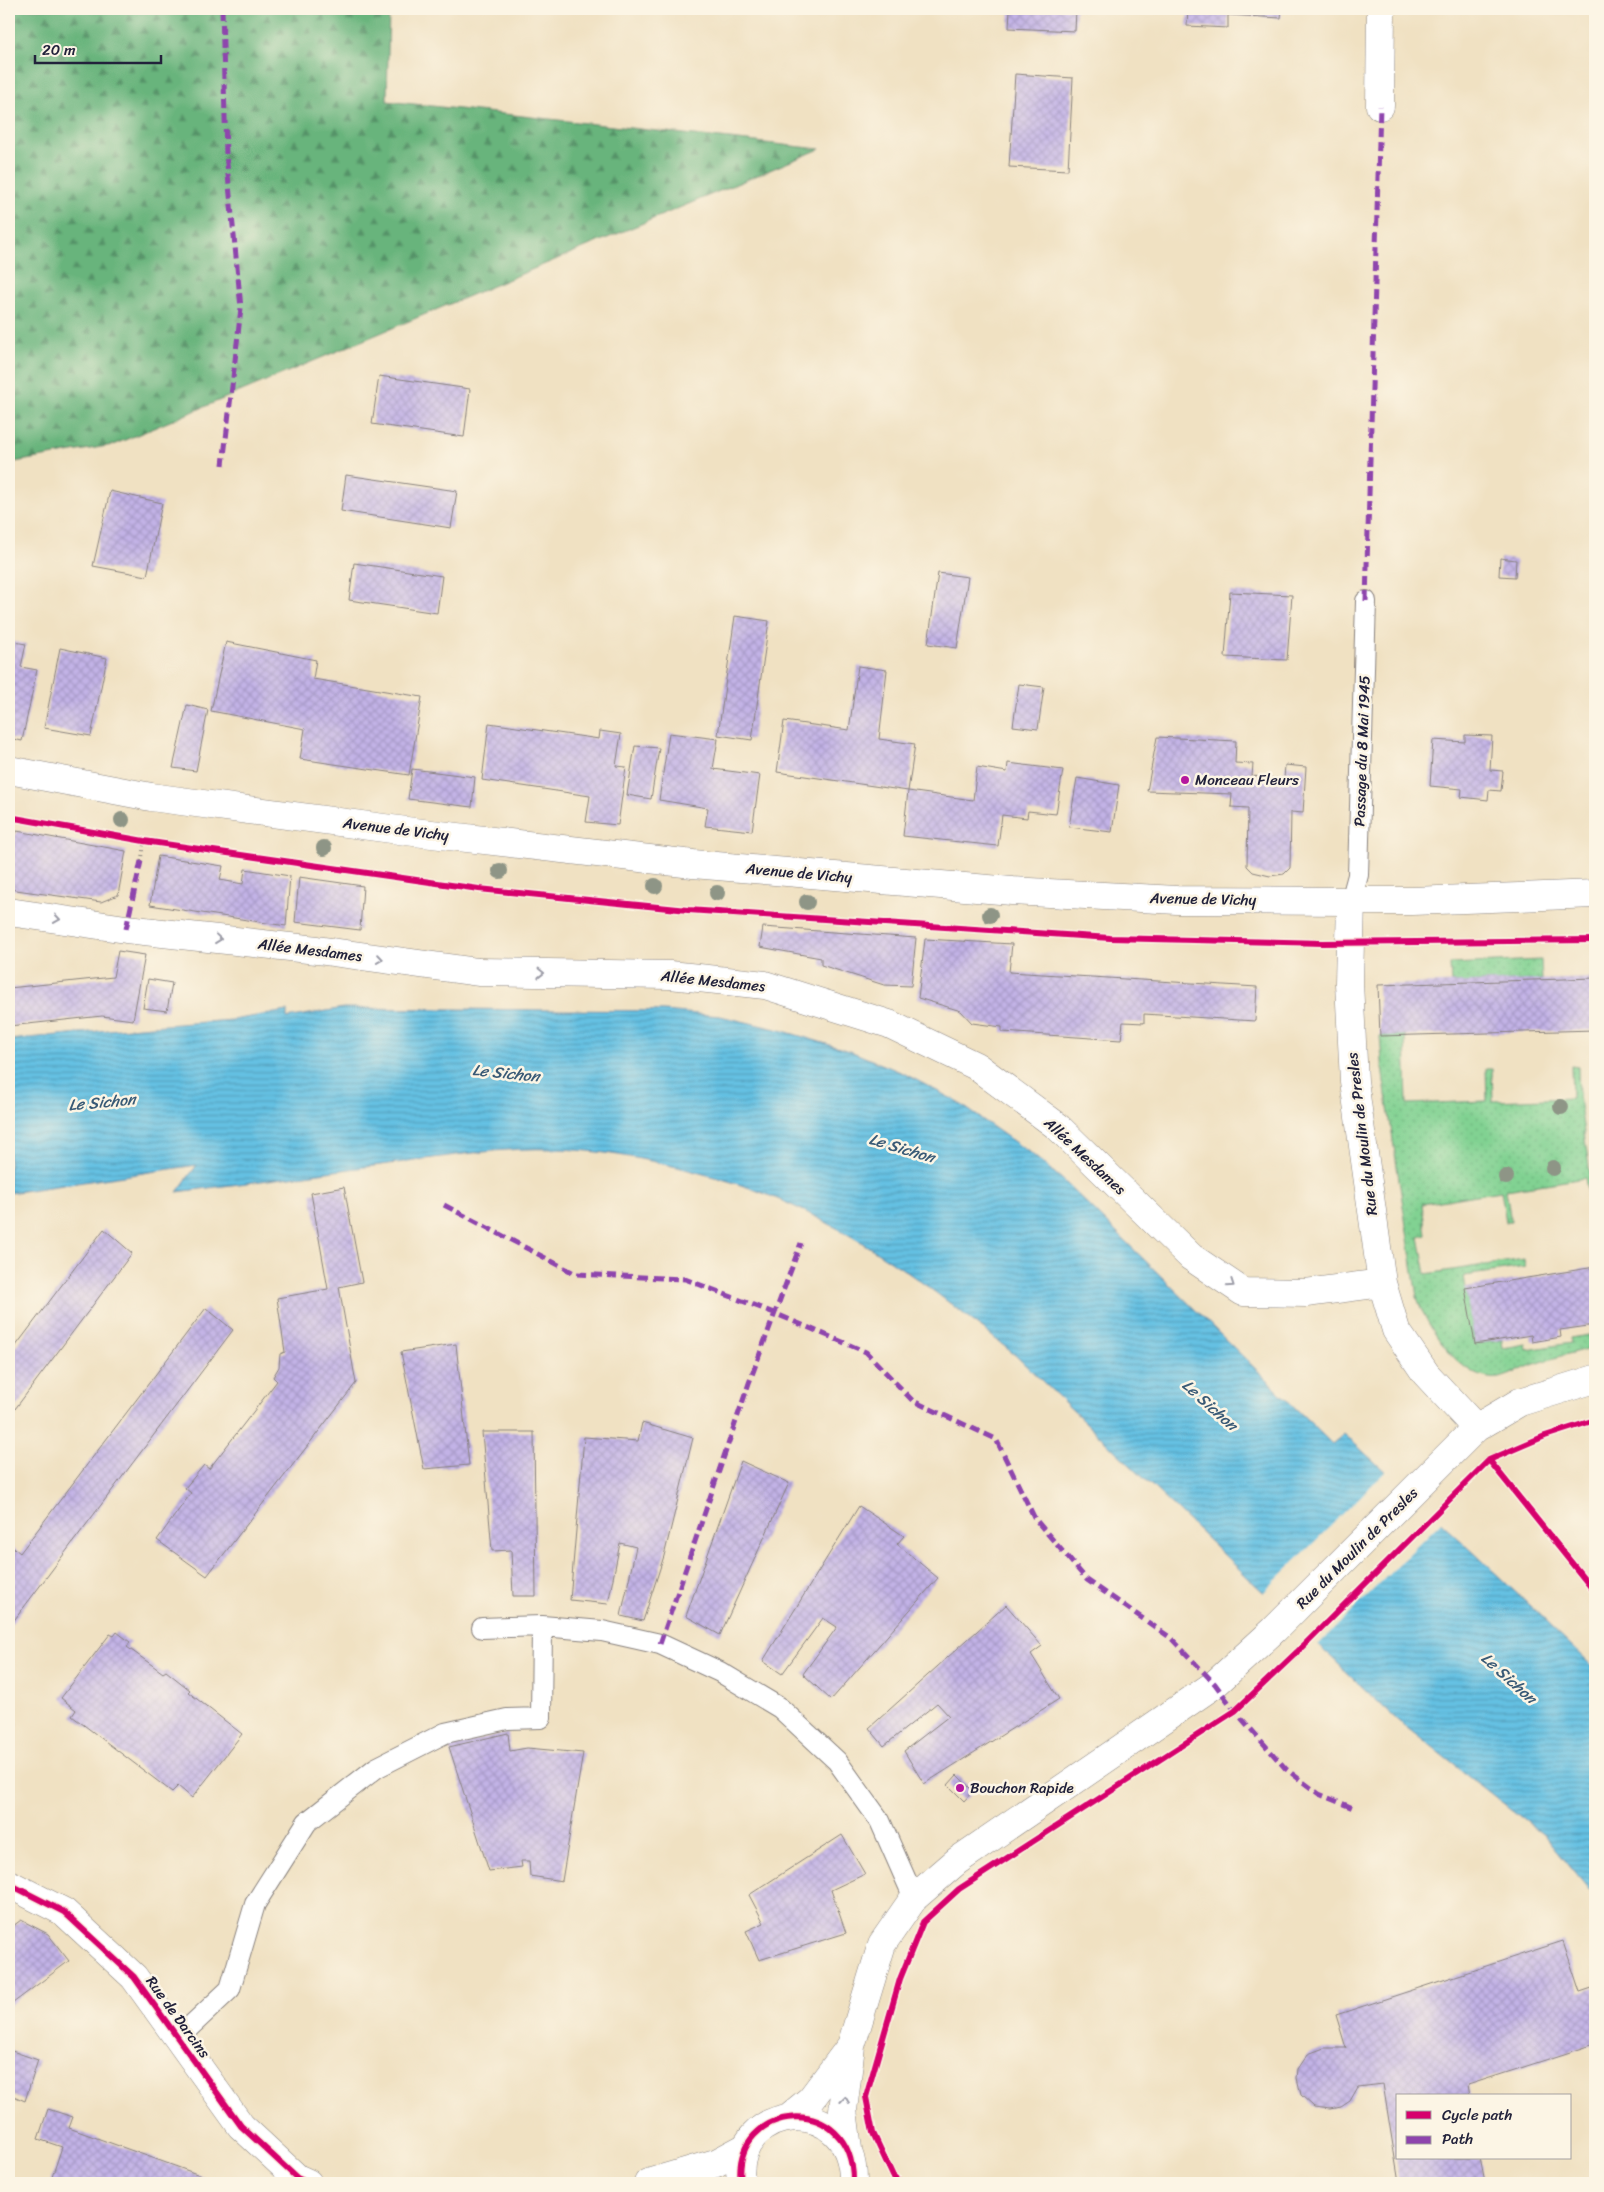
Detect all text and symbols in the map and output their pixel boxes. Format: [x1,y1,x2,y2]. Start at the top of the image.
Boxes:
scale bar [35,32,161,64]
text: 20 m [42,37,76,63]
street label: Passage du 8 Mai 1945 [1346,675,1378,827]
place label: Monceau Fleurs [1195,767,1299,793]
marker: Monceau Fleurs [1179,774,1191,786]
street label: Avenue de Vichy [341,809,451,848]
street label: Avenue de Vichy [744,855,853,891]
street label: Avenue de Vichy [1149,885,1257,913]
one-way arrow [53,913,61,924]
street label: Allée Mesdames [255,931,364,969]
one-way arrow [214,933,222,944]
one-way arrow [375,953,384,963]
street label: Allée Mesdames [659,962,767,999]
one-way arrow [538,968,545,978]
street label: Rue du Moulin de Presles [1339,1051,1385,1217]
water label: Le Sichon [471,1055,543,1091]
water label: Le Sichon [67,1084,139,1119]
street label: Allée Mesdames [1037,1110,1133,1202]
water label: Le Sichon [866,1124,941,1172]
one-way arrow [1226,1278,1235,1287]
water label: Le Sichon [1175,1372,1246,1440]
street label: Rue du Moulin de Presles [1290,1481,1424,1615]
water label: Le Sichon [1474,1645,1545,1713]
place label: Bouchon Rapide [970,1775,1074,1801]
marker: Bouchon Rapide [954,1782,966,1794]
street label: Rue de Darcins [139,1970,217,2064]
legend [1396,2094,1572,2160]
one-way arrow [839,2096,849,2104]
text: Cycle path [1442,2102,1513,2128]
text: Path [1442,2126,1473,2152]

